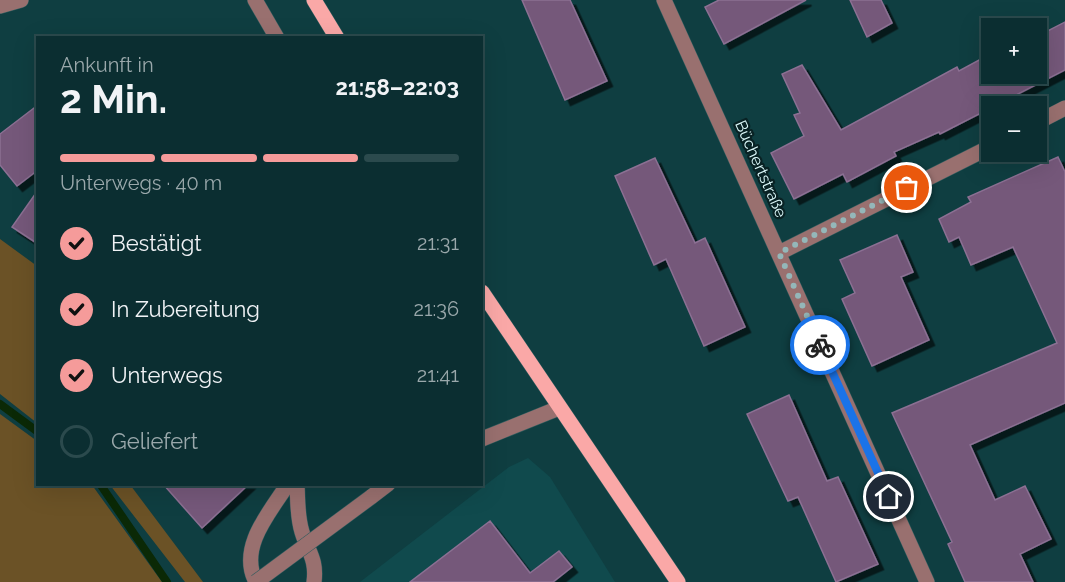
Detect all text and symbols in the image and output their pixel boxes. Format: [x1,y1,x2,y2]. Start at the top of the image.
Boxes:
map controls [981,18,1047,162]
button: + [981,18,1047,84]
text: Ankunft in [60,53,154,77]
text: 21:58–22:03 [336,74,459,100]
text: 2 Min. [60,76,167,122]
button: − [981,96,1047,162]
street label: Büchertstraße [731,118,791,220]
pin [881,162,932,213]
text: Unterwegs · 40 m [60,171,222,195]
icon: bag [890,171,923,204]
icon: check [60,227,93,260]
text: Bestätigt [111,230,202,256]
text: 21:31 [417,231,459,255]
icon: check [60,293,93,326]
text: In Zubereitung [111,296,260,322]
text: 21:36 [414,297,459,321]
courier [790,315,850,375]
icon: bike [804,329,837,362]
icon: check [60,359,93,392]
text: Unterwegs [111,362,223,388]
text: 21:41 [417,363,459,387]
text: Geliefert [111,428,198,454]
pin [863,471,914,522]
icon: home [872,480,905,513]

